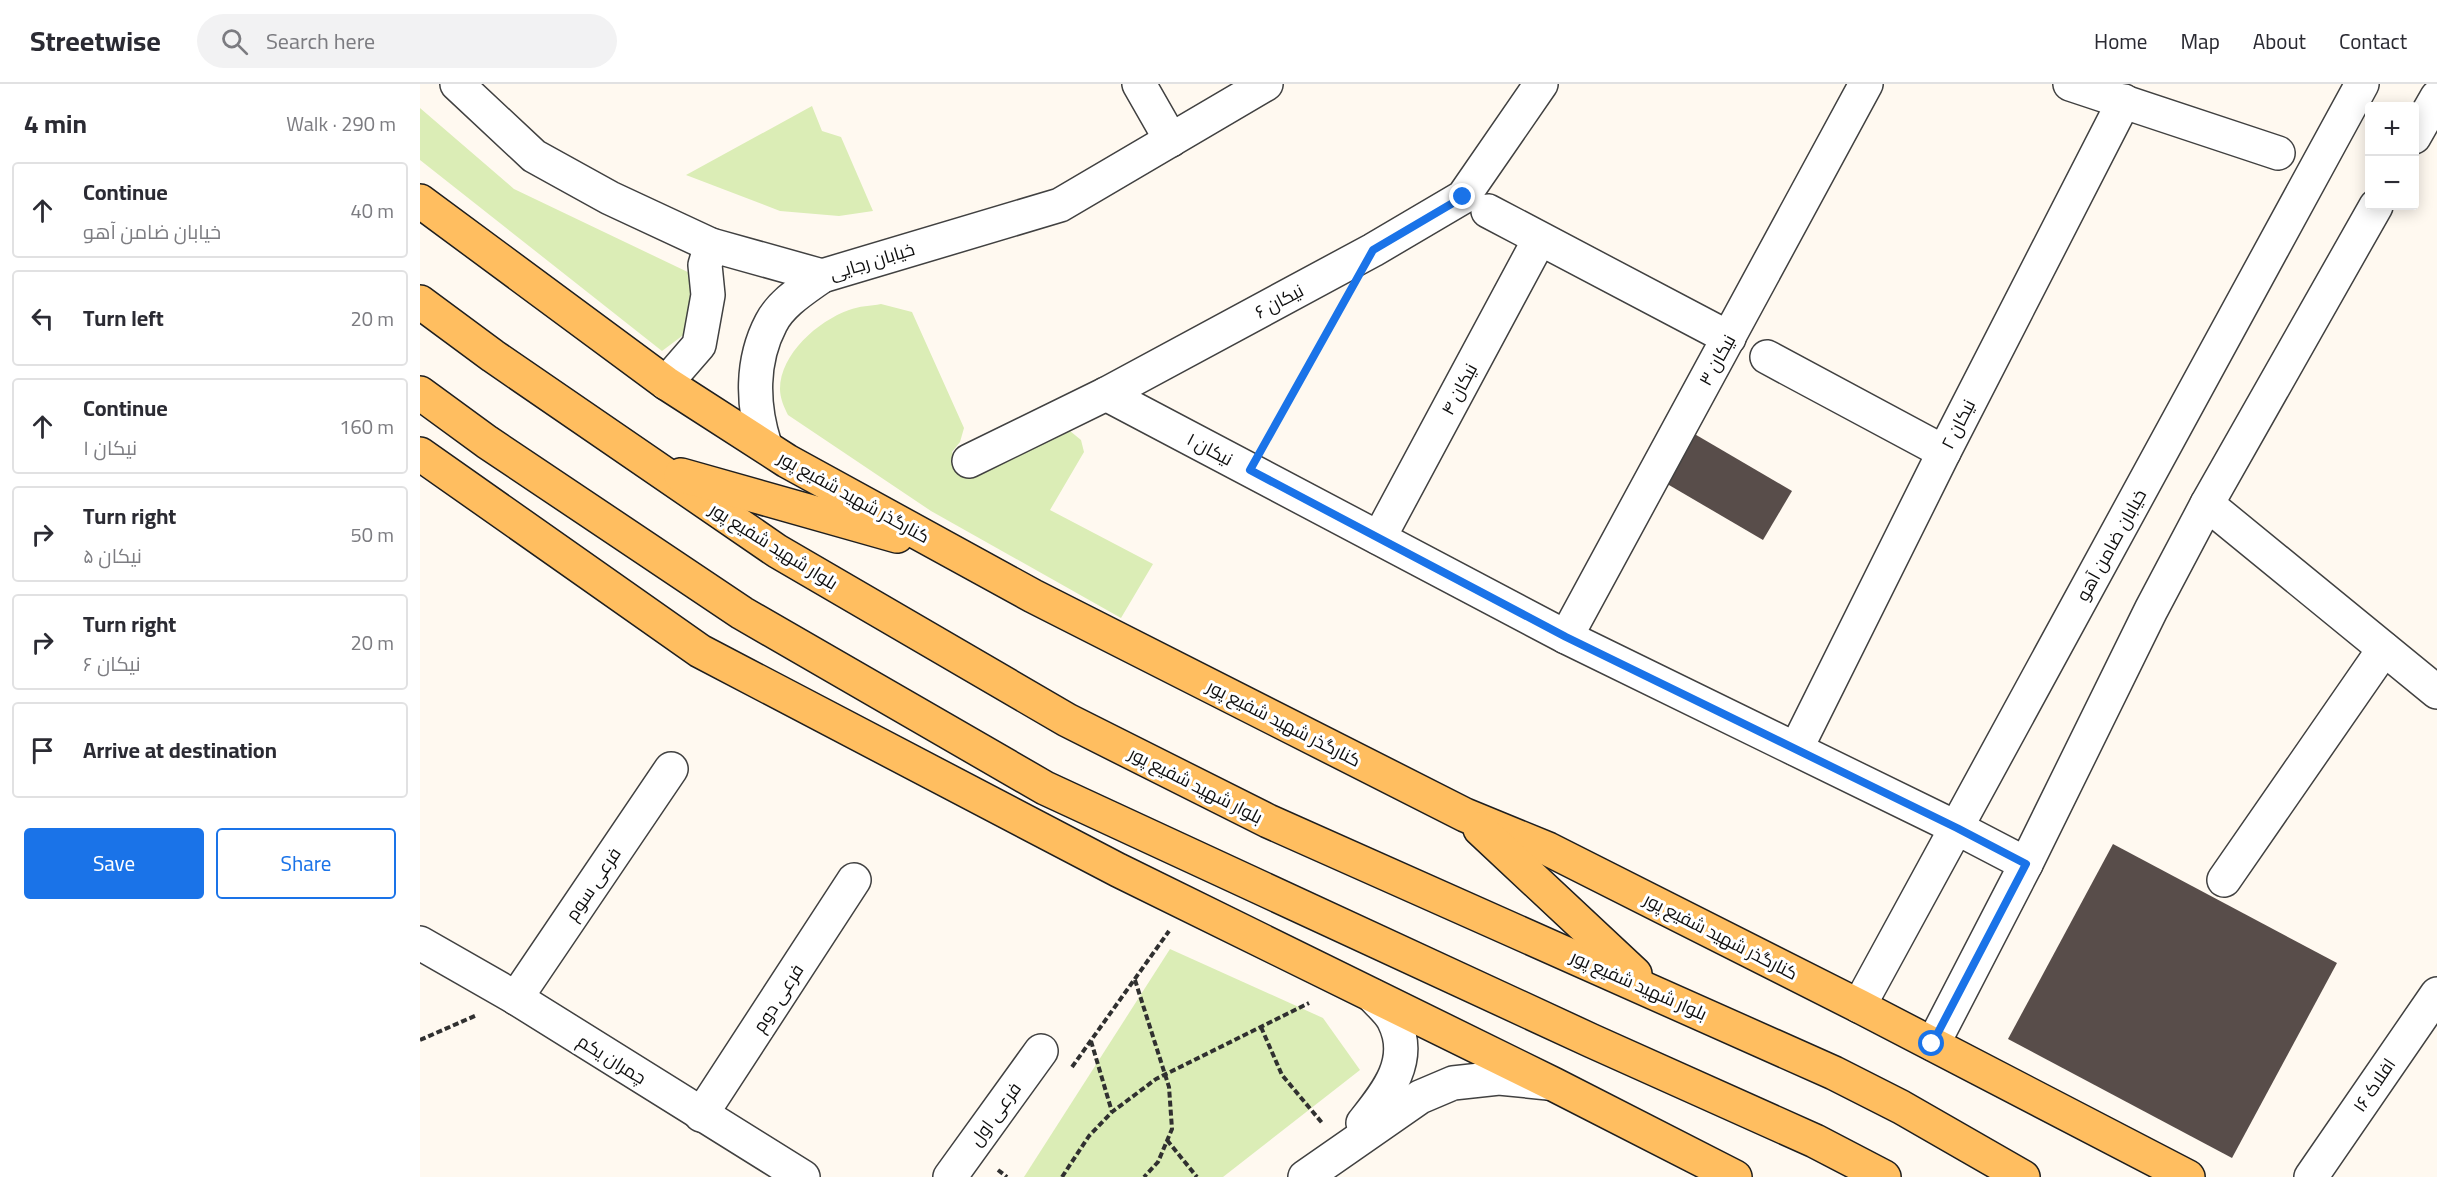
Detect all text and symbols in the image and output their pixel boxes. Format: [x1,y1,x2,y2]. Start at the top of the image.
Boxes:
search box [197,14,617,68]
text: Streetwise [30,15,161,67]
text: Search here [266,20,375,62]
text: Home [2094,22,2147,61]
text: Map [2180,22,2220,61]
text: About [2253,22,2306,61]
text: Contact [2339,22,2407,61]
icon: search [218,25,251,58]
text: 4 min [24,99,87,148]
map controls [2365,102,2419,210]
button: + [2365,102,2419,156]
text: Walk · 290 m [286,105,396,142]
button: − [2365,156,2419,210]
text: Continue [83,171,168,213]
route end [1449,183,1475,209]
text: 40 m [350,192,394,229]
icon: ahead [26,194,59,227]
text: خیابان ضامن آهو [83,213,221,250]
street label: خیابان رجایی [825,232,919,290]
street label: نیکان ۶ [1248,274,1310,328]
text: Turn left [83,297,164,339]
text: 20 m [350,300,394,337]
icon: left [26,302,59,335]
street label: نیکان ۳ [1689,328,1745,392]
street label: نیکان ۴ [1431,357,1487,421]
text: Continue [83,387,168,429]
street label: نیکان ۲ [1931,393,1985,455]
text: 160 m [339,408,394,445]
icon: ahead [26,410,59,443]
street label: نیکان ۱ [1181,423,1239,475]
text: نیکان ۱ [83,429,137,466]
street label: کنارگذر شهید شفیع پور [771,441,936,553]
street label: خیابان ضامن آهو [2066,483,2156,607]
street label: بلوار شهید شفیع پور [702,493,845,599]
text: Turn right [83,495,176,537]
text: 50 m [350,516,394,553]
icon: right [26,518,59,551]
text: نیکان ۵ [83,537,142,574]
text: Turn right [83,603,176,645]
text: 20 m [350,624,394,661]
icon: right [26,626,59,659]
text: نیکان ۶ [83,645,141,682]
street label: کنارگذر شهید شفیع پور [1200,669,1367,776]
text: Arrive at destination [83,729,277,771]
icon: arrive [26,734,59,767]
street label: بلوار شهید شفیع پور [1122,737,1269,833]
button: Save [24,828,204,899]
button: Share [216,828,396,899]
street label: فرعی سوم [556,840,630,928]
street label: کنارگذر شهید شفیع پور [1637,882,1804,989]
street label: بلوار شهید شفیع پور [1564,940,1713,1030]
street label: فرعی دوم [743,957,813,1039]
street label: چمران یکم [571,1025,653,1093]
route start [1918,1030,1944,1056]
street label: افلاک ۱۶ [2344,1051,2404,1119]
street label: فرعی اول [960,1075,1030,1153]

